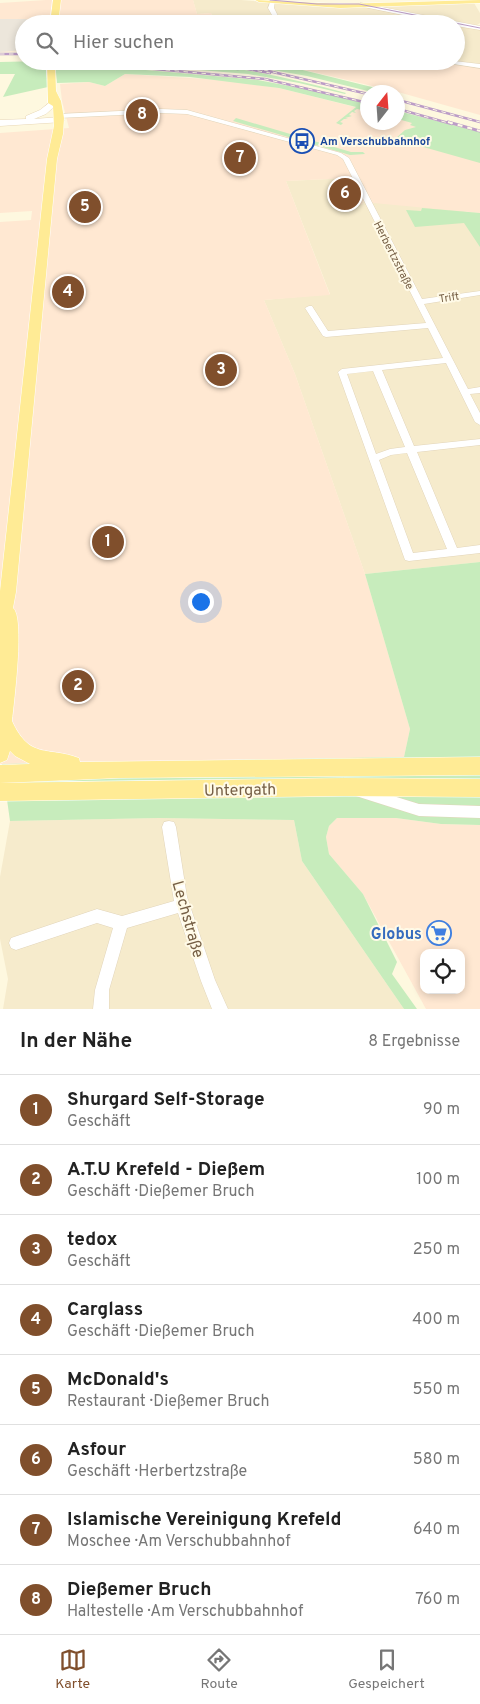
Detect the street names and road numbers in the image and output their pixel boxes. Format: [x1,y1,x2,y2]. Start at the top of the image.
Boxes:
street label: Herbertzstraße [370,219,416,292]
street label: Trift [438,289,460,306]
street label: Untergath [204,780,276,802]
street label: Lechstraße [167,879,208,960]

